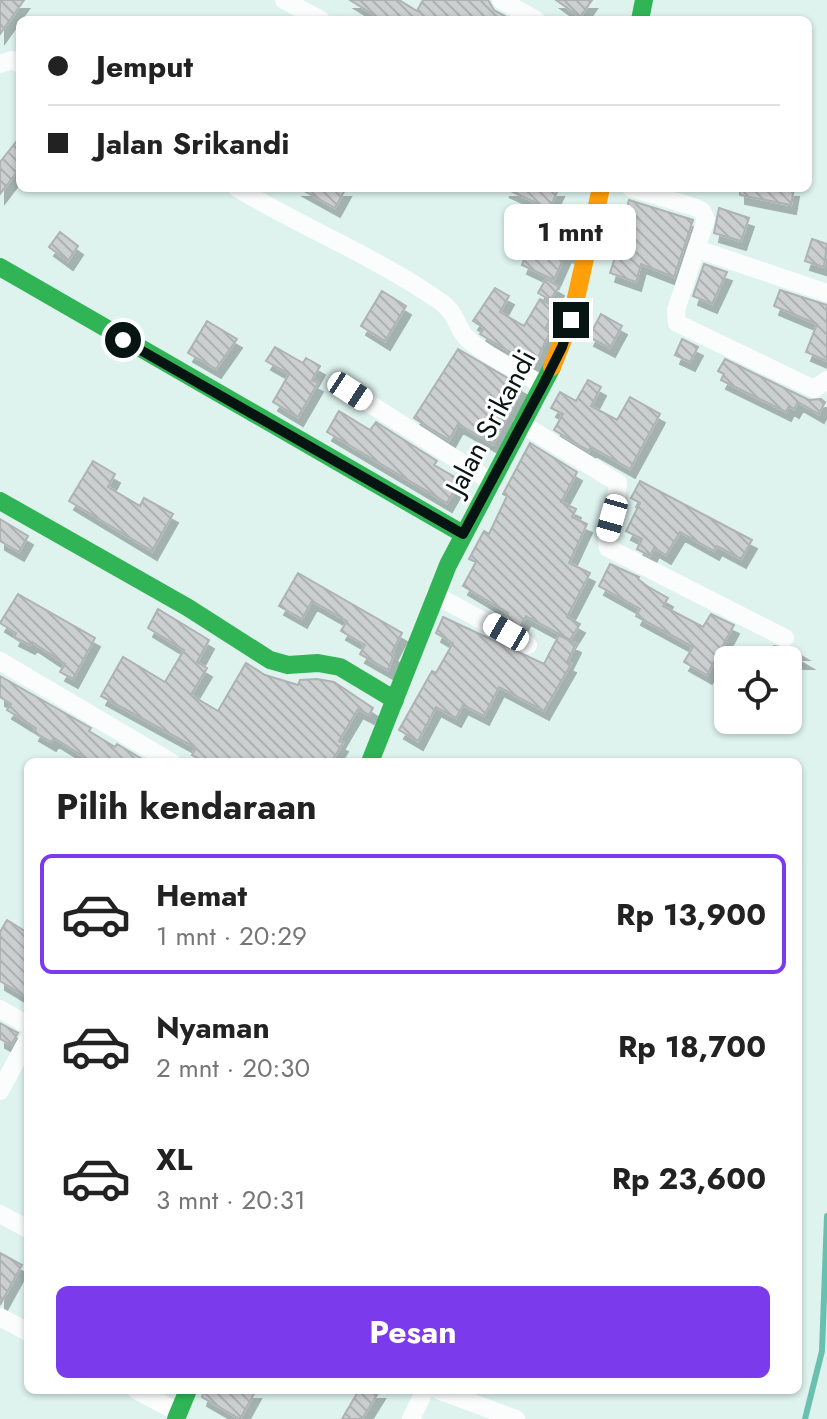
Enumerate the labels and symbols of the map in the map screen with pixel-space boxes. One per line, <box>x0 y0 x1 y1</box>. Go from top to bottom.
callout: 1 mnt <box>505 204 637 260</box>
route end <box>553 302 589 338</box>
route start <box>105 322 141 358</box>
street label: Jalan Srikandi <box>434 342 546 505</box>
car <box>323 368 377 414</box>
car <box>594 492 630 544</box>
car <box>479 610 533 654</box>

